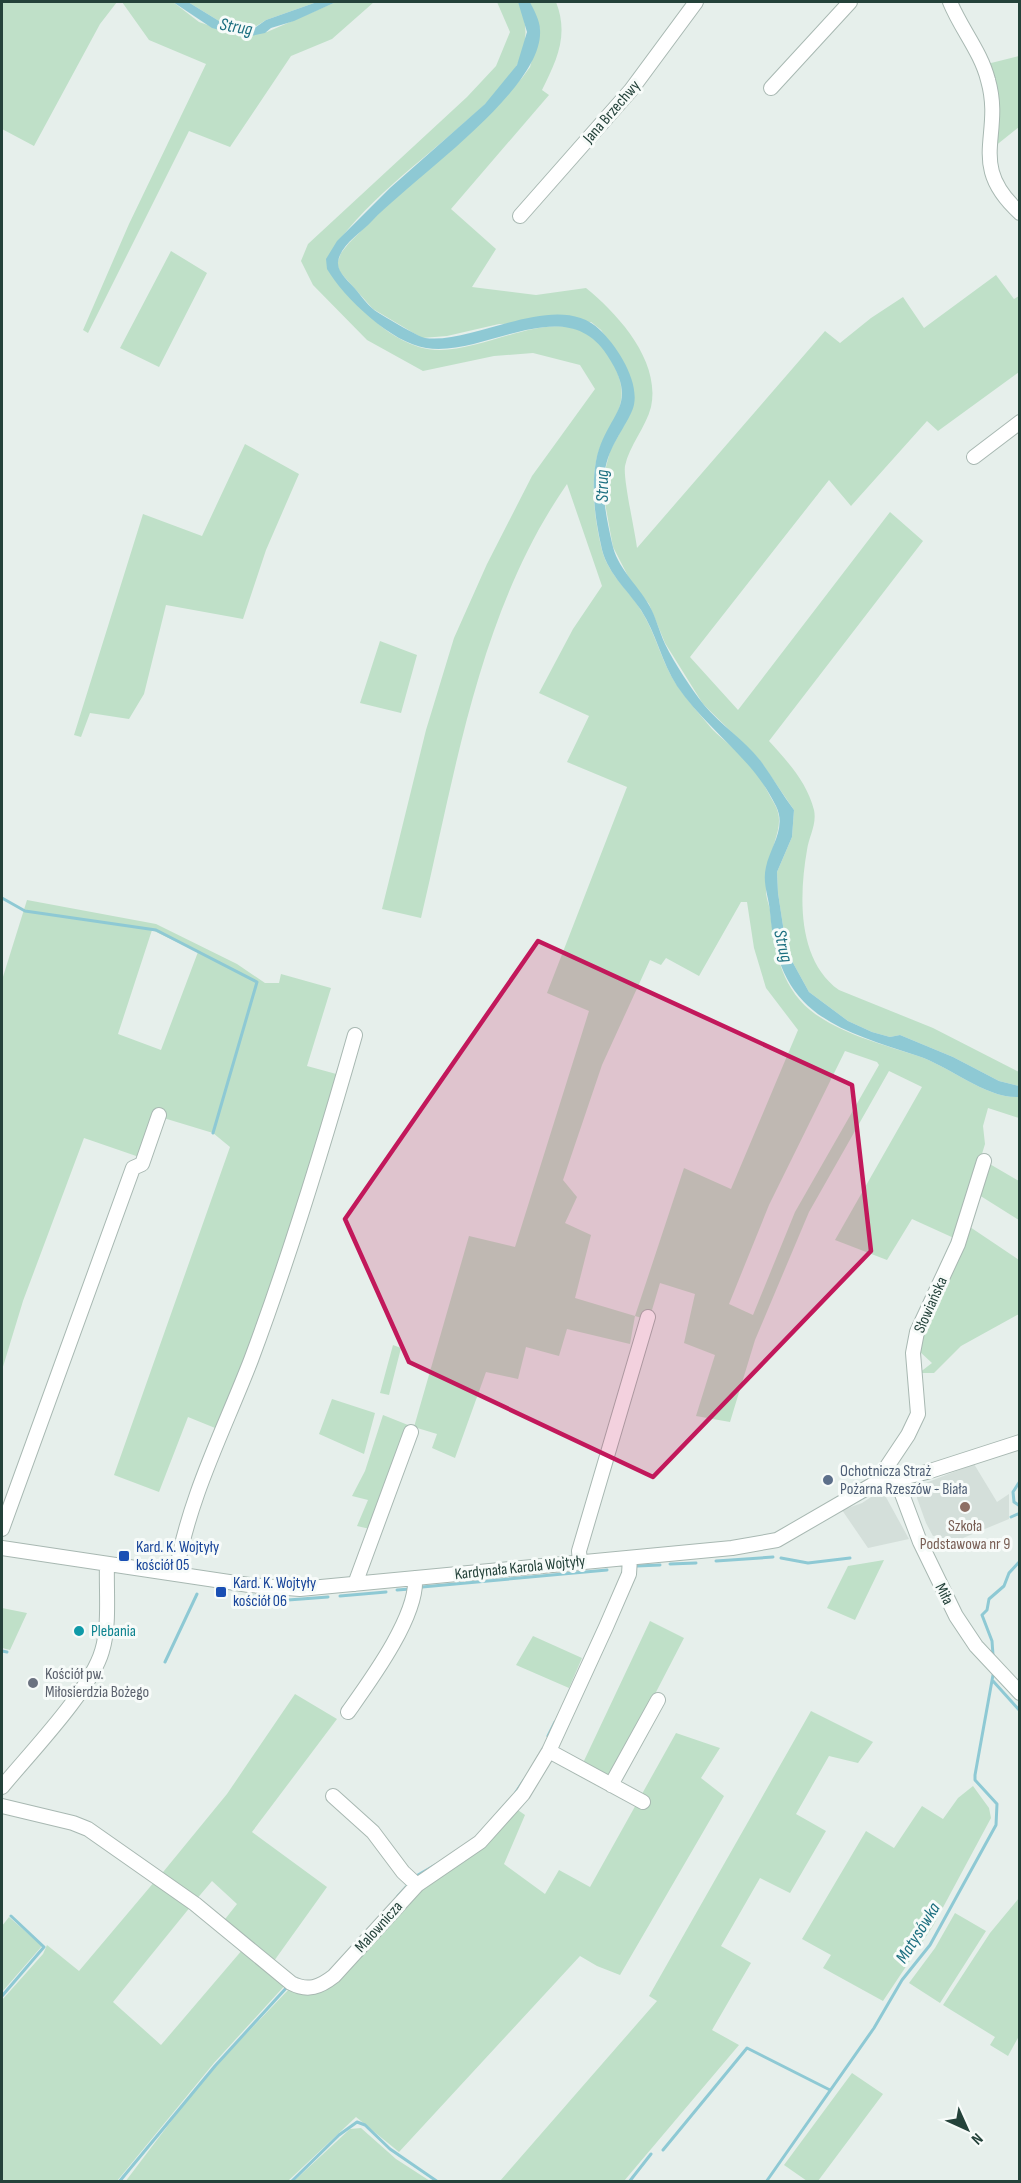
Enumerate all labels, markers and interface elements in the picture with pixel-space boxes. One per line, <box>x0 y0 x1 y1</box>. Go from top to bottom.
water label: Strug <box>218 14 255 40</box>
street label: Jana Brzechwy <box>579 77 644 148</box>
water label: Strug <box>592 469 613 502</box>
water label: Strug <box>769 928 797 965</box>
street label: Słowiańska <box>910 1274 952 1336</box>
place label: Ochotnicza Straż Pożarna Rzeszów - Biała <box>840 1462 968 1499</box>
marker: Ochotnicza Straż Pożarna Rzeszów - Biała <box>821 1473 835 1487</box>
marker: Szkoła Podstawowa nr 9 <box>958 1500 972 1514</box>
place label: Szkoła Podstawowa nr 9 <box>920 1517 1010 1554</box>
place label: Kard. K. Wojtyły kościół 05 <box>136 1538 219 1575</box>
marker: Kard. K. Wojtyły kościół 05 <box>117 1549 131 1563</box>
street label: Kardynała Karola Wojtyły <box>454 1552 586 1584</box>
place label: Kard. K. Wojtyły kościół 06 <box>233 1574 316 1611</box>
street label: Miła <box>931 1580 957 1608</box>
marker: Kard. K. Wojtyły kościół 06 <box>214 1585 228 1599</box>
place label: Plebania <box>91 1622 136 1641</box>
marker: Plebania <box>72 1624 86 1638</box>
place label: Kościół pw. Miłosierdzia Bożego <box>45 1665 149 1702</box>
marker: Kościół pw. Miłosierdzia Bożego <box>26 1676 40 1690</box>
street label: Malownicza <box>351 1898 407 1956</box>
water label: Matysówka <box>891 1898 945 1967</box>
north arrow <box>937 2099 997 2159</box>
text: N <box>967 2129 986 2148</box>

